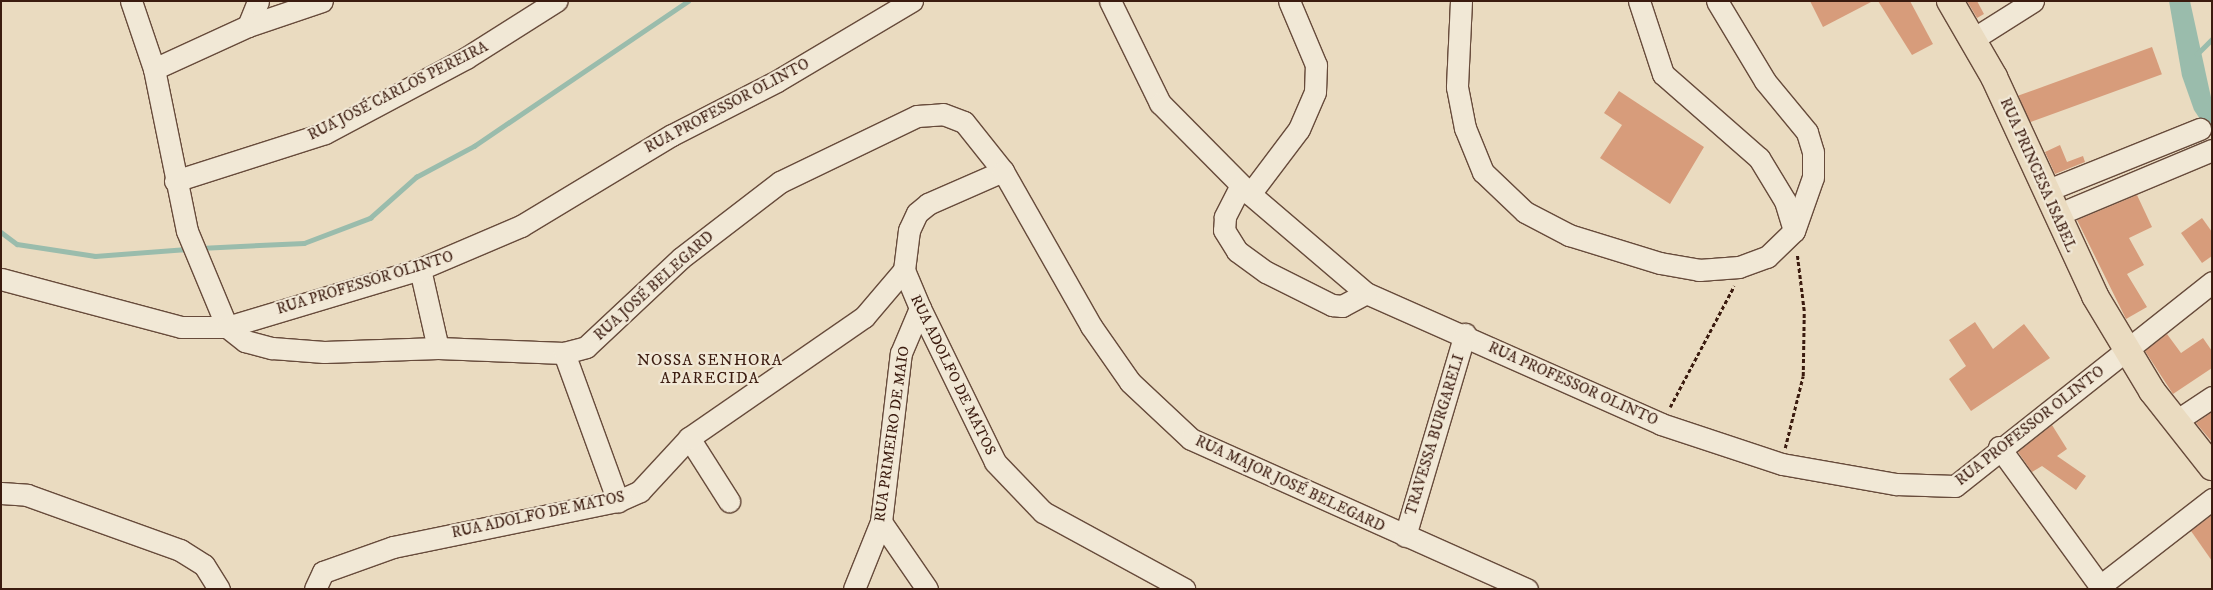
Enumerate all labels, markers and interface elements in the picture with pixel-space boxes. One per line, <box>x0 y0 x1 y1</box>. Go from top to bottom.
street label: RUA JOSÉ CARLOS PEREIRA <box>305 38 491 144</box>
street label: RUA PROFESSOR OLINTO <box>642 55 812 157</box>
street label: RUA PRINCESA ISABEL <box>1996 95 2080 255</box>
street label: RUA JOSÉ BELEGARD <box>591 228 717 344</box>
street label: RUA PROFESSOR OLINTO <box>275 248 455 318</box>
street label: RUA ADOLFO DE MATOS <box>906 292 1000 458</box>
street label: RUA PROFESSOR OLINTO <box>1485 338 1661 430</box>
street label: RUA PRIMEIRO DE MAIO <box>871 345 913 523</box>
district label: NOSSA SENHORA APARECIDA <box>635 350 785 388</box>
street label: TRAVESSA BURGARELI <box>1402 352 1468 518</box>
street label: RUA PROFESSOR OLINTO <box>1952 362 2108 490</box>
street label: RUA MAJOR JOSÉ BELEGARD <box>1192 432 1388 536</box>
street label: RUA ADOLFO DE MATOS <box>450 488 626 542</box>

